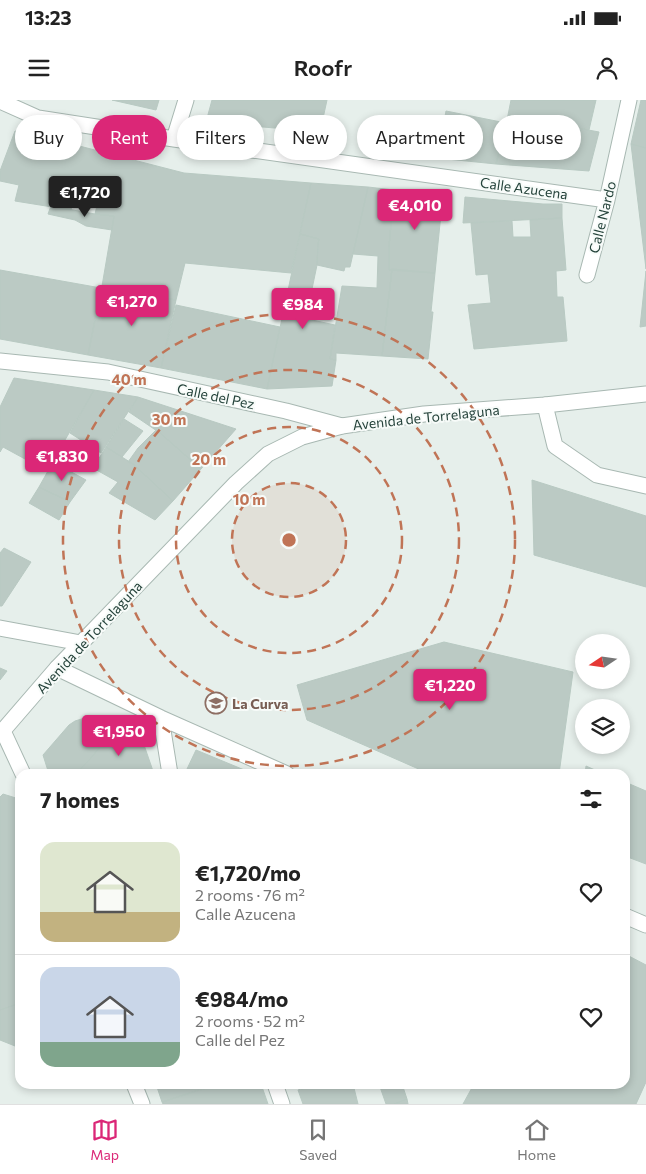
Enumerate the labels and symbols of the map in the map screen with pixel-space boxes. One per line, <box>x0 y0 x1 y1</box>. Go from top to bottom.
street label: Calle Azucena <box>479 173 569 203</box>
pin: €1,720 <box>44 176 126 218</box>
street label: Calle Nardo <box>585 179 619 255</box>
pin: €4,010 <box>374 188 456 231</box>
pin: €1,270 <box>91 284 173 327</box>
pin: €984 <box>273 288 333 330</box>
text: 40 m <box>111 370 147 388</box>
street label: Calle del Pez <box>176 380 256 413</box>
street label: Avenida de Torrelaguna <box>352 401 500 433</box>
text: 30 m <box>152 410 186 428</box>
pin: €1,830 <box>21 440 103 482</box>
text: 20 m <box>192 450 226 468</box>
text: 10 m <box>233 490 265 508</box>
centre of rings <box>280 531 298 549</box>
street label: Avenida de Torrelaguna <box>32 577 146 697</box>
north arrow <box>575 634 630 689</box>
pin: €1,220 <box>409 668 491 711</box>
school or university icon: La Curva <box>204 691 228 715</box>
place label: La Curva <box>232 695 288 712</box>
pin: €1,950 <box>78 714 160 757</box>

